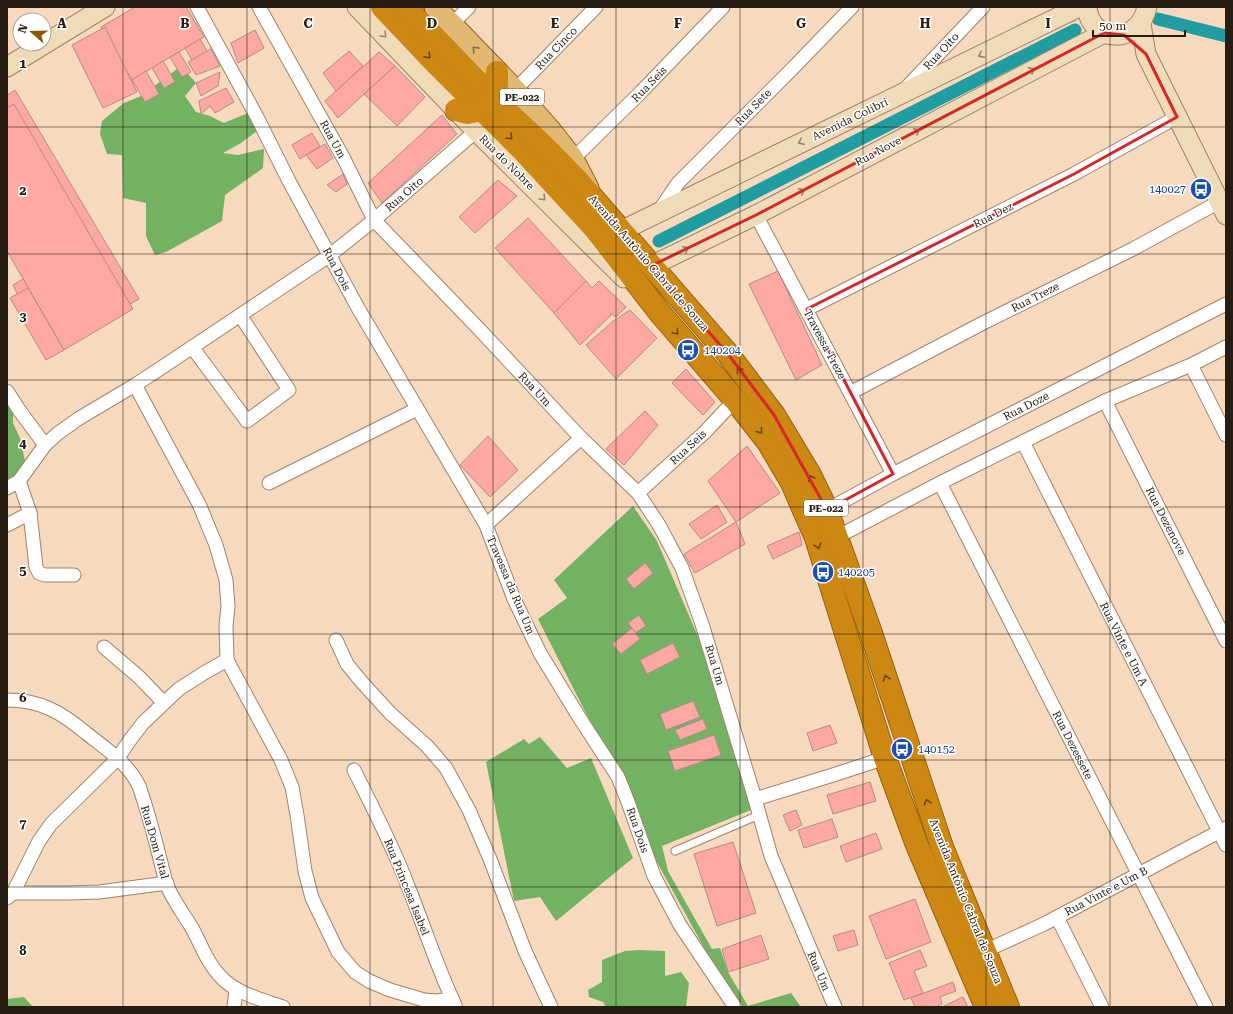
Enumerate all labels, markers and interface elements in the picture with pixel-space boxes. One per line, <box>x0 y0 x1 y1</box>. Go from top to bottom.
north arrow <box>12 12 52 52</box>
scale bar <box>1093 12 1185 38</box>
text: A <box>57 16 67 31</box>
text: B <box>180 16 190 31</box>
text: C <box>303 16 313 31</box>
text: D <box>427 16 437 31</box>
text: E <box>551 16 559 31</box>
text: F <box>674 16 682 31</box>
text: G <box>796 16 806 31</box>
text: H <box>920 16 931 31</box>
text: I <box>1045 16 1051 31</box>
text: 50 m <box>1099 19 1126 33</box>
text: N <box>16 22 31 35</box>
street label: Rua Cinco <box>533 24 580 72</box>
one-way arrow <box>379 30 387 38</box>
street label: Rua Oito <box>921 30 962 73</box>
one-way arrow <box>473 46 480 53</box>
one-way arrow <box>978 50 985 58</box>
one-way arrow <box>423 51 431 59</box>
text: 1 <box>19 56 27 71</box>
street label: Rua Seis <box>629 64 670 105</box>
one-way arrow <box>1028 67 1035 75</box>
street label: Rua Sete <box>732 86 774 128</box>
road number: PE-022 <box>500 89 544 105</box>
street label: Avenida Colibri <box>810 95 891 143</box>
street label: Rua Um <box>317 118 348 161</box>
one-way arrow <box>913 128 920 135</box>
street label: Rua do Nobre <box>476 132 537 193</box>
one-way arrow <box>505 132 513 140</box>
street label: Rua Nove <box>853 134 904 169</box>
one-way arrow <box>798 137 805 145</box>
street label: Rua Oito <box>383 174 426 214</box>
bus stop icon: 140027 <box>1188 176 1214 202</box>
text: 2 <box>19 183 27 198</box>
place label: 140027 <box>1149 183 1186 196</box>
one-way arrow <box>798 188 805 196</box>
street label: Avenida Antônio Cabral de Souza <box>586 192 712 334</box>
one-way arrow <box>538 194 546 201</box>
street label: Rua Dez <box>971 200 1015 231</box>
street label: Rua Dois <box>320 245 353 293</box>
one-way arrow <box>681 246 689 254</box>
street label: Rua Treze <box>1009 280 1061 315</box>
street label: Travessa Treze <box>801 307 848 381</box>
text: 3 <box>19 309 27 324</box>
one-way arrow <box>671 327 678 334</box>
bus stop icon: 140204 <box>675 337 701 363</box>
place label: 140204 <box>704 344 742 357</box>
one-way arrow <box>737 367 744 374</box>
street label: Rua Um <box>516 370 554 409</box>
street label: Rua Doze <box>1001 389 1051 423</box>
one-way arrow <box>755 426 762 433</box>
street label: Rua Seis <box>667 427 709 467</box>
text: 4 <box>19 436 27 451</box>
one-way arrow <box>809 475 816 482</box>
street label: Rua Dezenove <box>1143 485 1188 557</box>
road number: PE-022 <box>804 500 848 516</box>
street label: Travessa da Rua Um <box>484 534 537 637</box>
one-way arrow <box>813 543 822 550</box>
bus stop icon: 140205 <box>810 559 836 585</box>
text: 5 <box>19 563 27 578</box>
place label: 140205 <box>838 566 875 579</box>
street label: Rua Vinte e Um A <box>1097 600 1150 688</box>
street label: Rua Um <box>702 643 727 687</box>
one-way arrow <box>882 675 891 682</box>
text: 6 <box>19 690 27 705</box>
street label: Rua Dezessete <box>1050 709 1095 782</box>
bus stop icon: 140152 <box>889 736 915 762</box>
place label: 140152 <box>918 743 955 756</box>
one-way arrow <box>923 798 932 805</box>
street label: Rua Dom Vital <box>138 804 171 881</box>
street label: Rua Dois <box>624 806 651 855</box>
text: 7 <box>19 816 27 831</box>
street label: Avenida Antônio Cabral de Souza <box>926 817 1005 986</box>
street label: Rua Princesa Isabel <box>381 837 432 938</box>
street label: Rua Vinte e Um B <box>1063 864 1150 919</box>
text: 8 <box>19 943 27 958</box>
street label: Rua Um <box>804 949 833 993</box>

